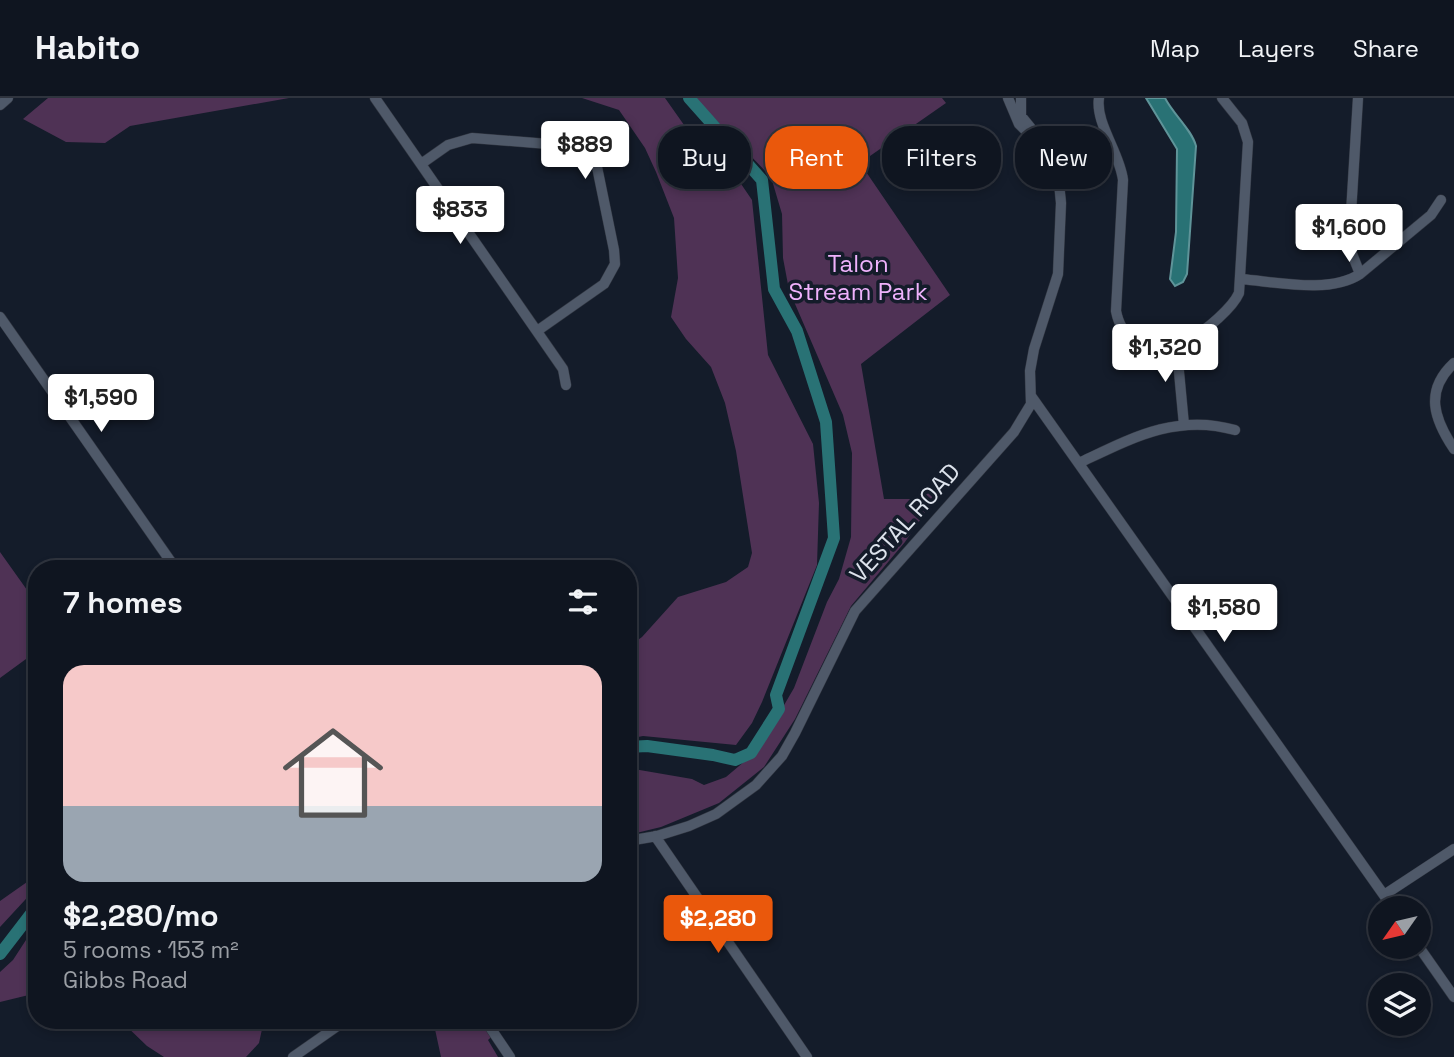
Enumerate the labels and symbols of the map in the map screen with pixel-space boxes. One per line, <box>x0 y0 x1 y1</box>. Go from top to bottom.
pin: $889 <box>544 122 626 181</box>
pin: $833 <box>419 186 501 246</box>
pin: $1,600 <box>1292 204 1406 264</box>
park label: Talon Stream Park <box>788 248 928 307</box>
pin: $1,320 <box>1108 324 1222 384</box>
pin: $1,590 <box>44 374 158 434</box>
street label: VESTAL ROAD <box>843 456 966 589</box>
pin: $1,580 <box>1167 584 1281 644</box>
pin: $2,280 <box>661 896 775 955</box>
north arrow <box>1368 896 1432 959</box>

